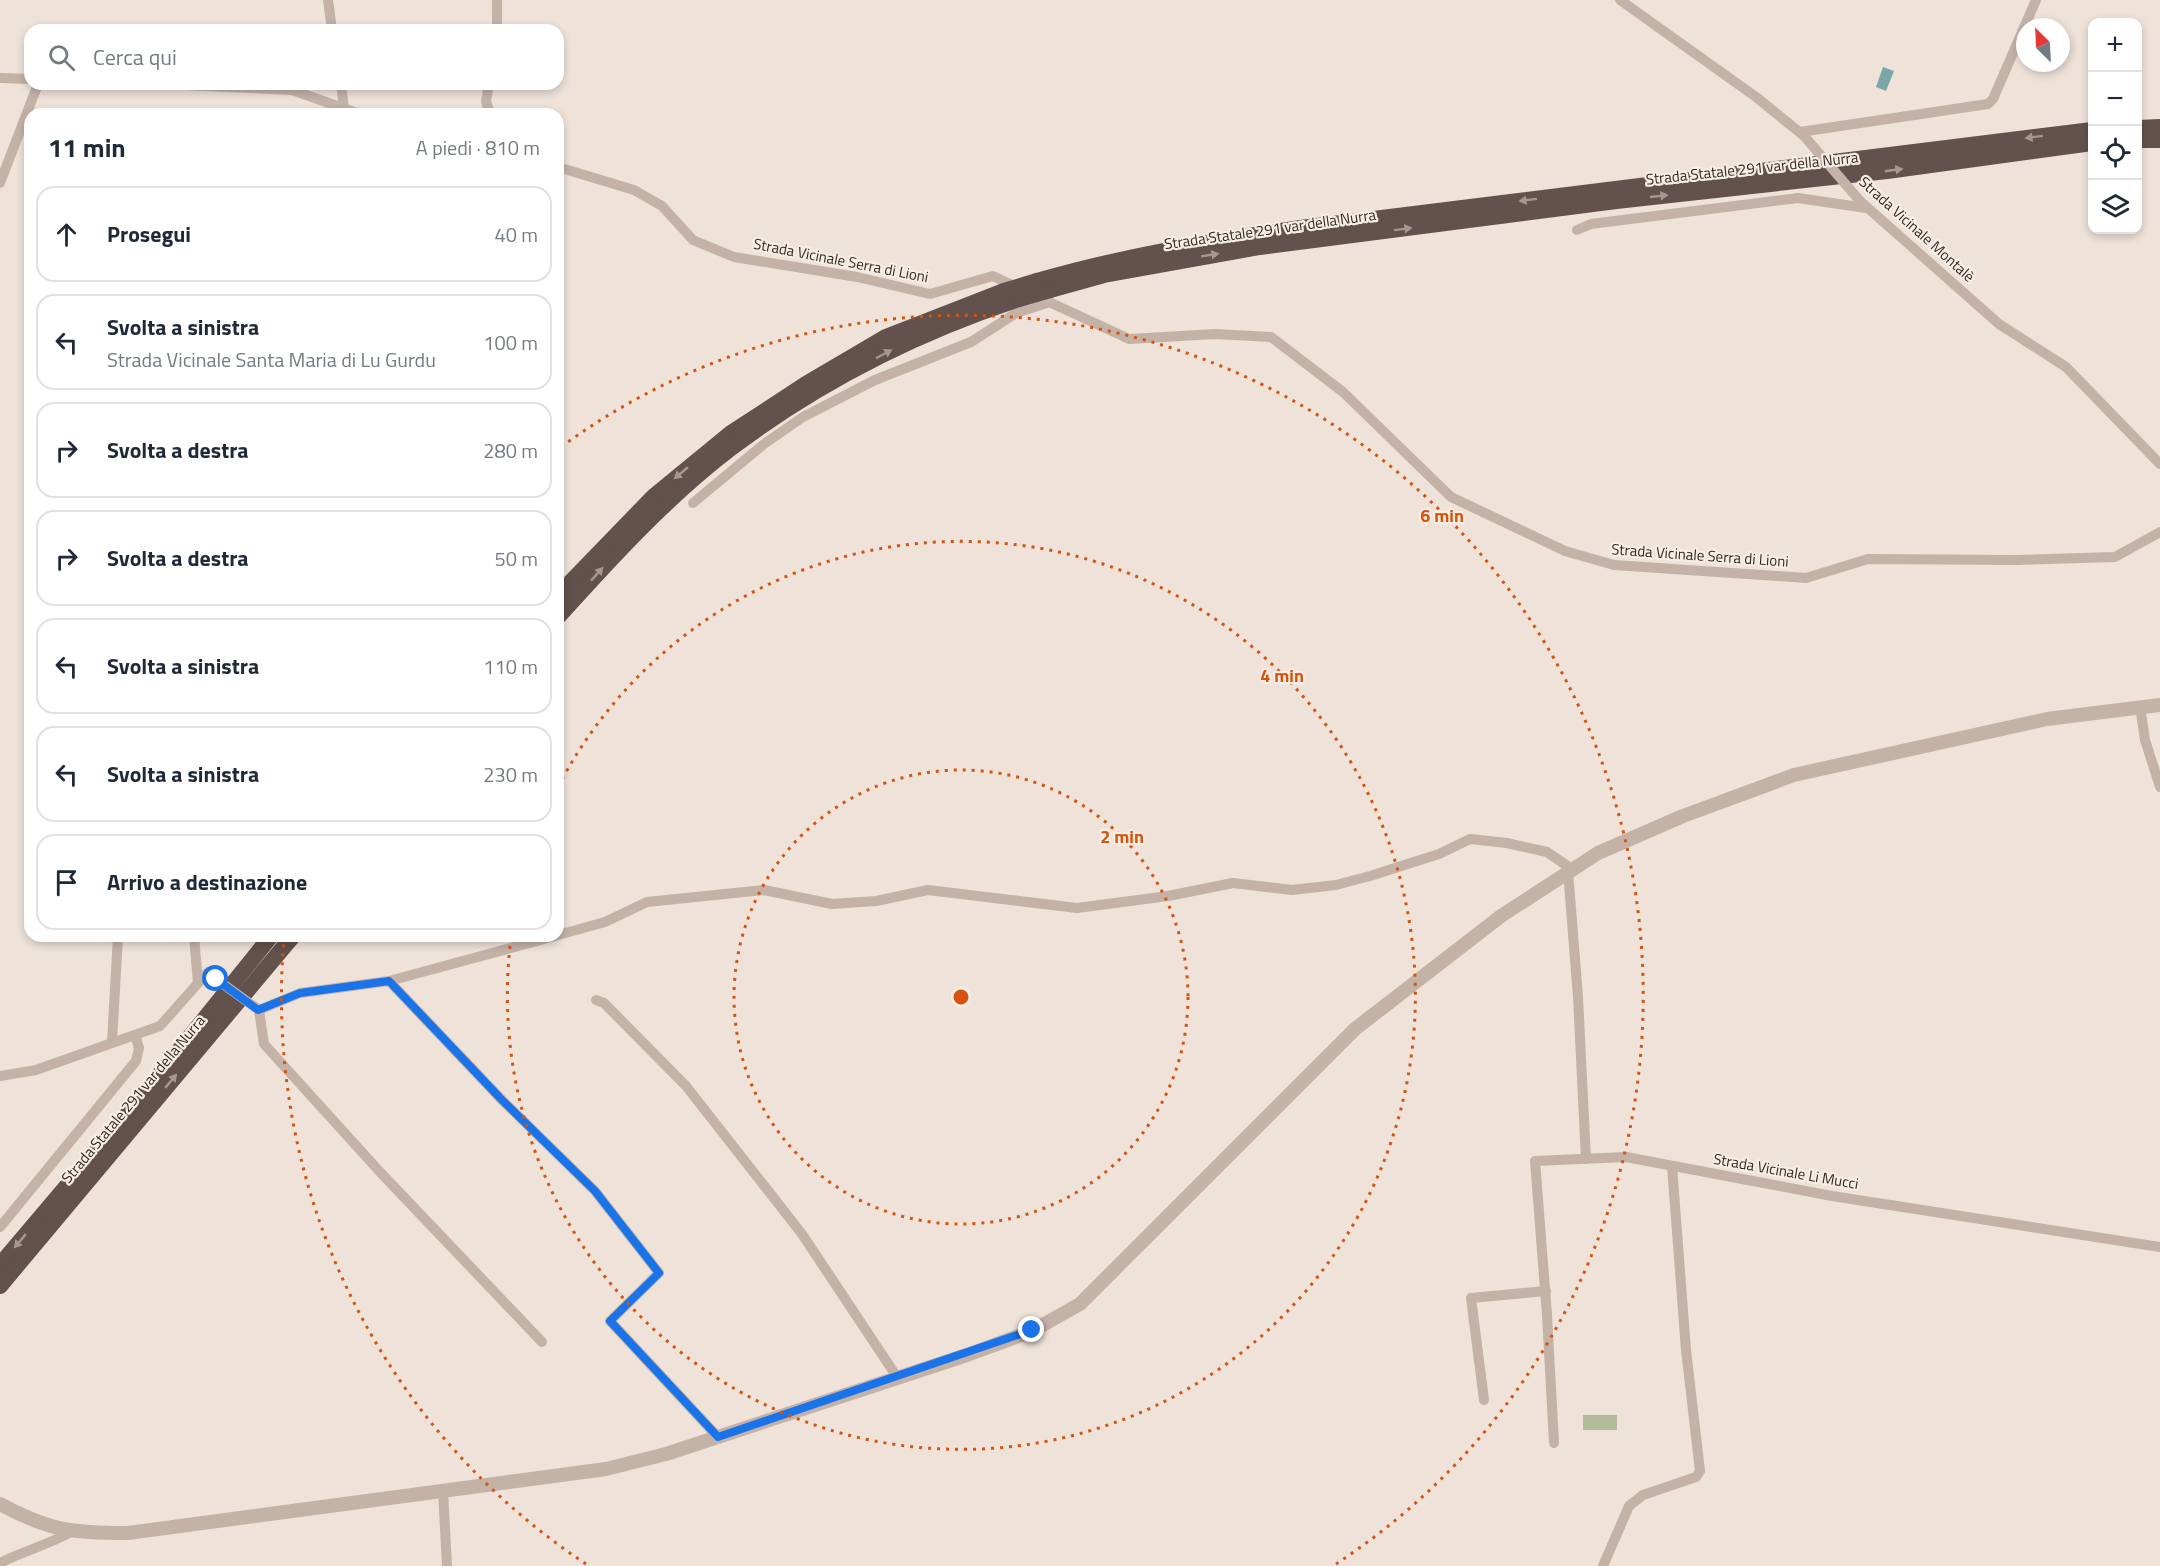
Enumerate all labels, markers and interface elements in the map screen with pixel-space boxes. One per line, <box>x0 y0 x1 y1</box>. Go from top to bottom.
north arrow <box>2016 18 2070 72</box>
map controls <box>2088 18 2142 234</box>
button: + <box>2088 18 2142 72</box>
search box <box>24 24 564 90</box>
text: Cerca qui <box>93 40 177 74</box>
icon: search <box>45 41 78 74</box>
button: − <box>2088 72 2142 126</box>
button: locate <box>2088 126 2142 180</box>
text: 11 min <box>48 128 126 167</box>
text: A piedi · 810 m <box>416 132 540 163</box>
one-way arrow <box>2025 132 2044 141</box>
street label: Strada Statale 291 var della Nurra <box>1645 145 1860 191</box>
one-way arrow <box>1885 165 1904 174</box>
street label: Strada Vicinale Montalè <box>1854 171 1980 287</box>
button: layers <box>2088 180 2142 234</box>
one-way arrow <box>1650 192 1669 201</box>
one-way arrow <box>1519 195 1538 204</box>
street label: Strada Statale 291 var della Nurra <box>1163 203 1378 255</box>
text: Prosegui <box>107 217 191 251</box>
icon: ahead <box>50 218 83 251</box>
text: 40 m <box>494 219 538 250</box>
one-way arrow <box>1394 224 1413 233</box>
street label: Strada Vicinale Serra di Lioni <box>752 232 930 288</box>
one-way arrow <box>1200 250 1219 259</box>
text: Svolta a sinistra <box>107 310 259 344</box>
icon: left <box>50 326 83 359</box>
text: 100 m <box>483 327 538 358</box>
text: Strada Vicinale Santa Maria di Lu Gurdu <box>107 344 436 375</box>
one-way arrow <box>875 350 892 359</box>
text: Svolta a destra <box>107 433 249 467</box>
icon: right <box>50 434 83 467</box>
text: 280 m <box>483 435 538 466</box>
one-way arrow <box>673 467 689 480</box>
text: 6 min <box>1420 502 1464 529</box>
street label: Strada Vicinale Serra di Lioni <box>1611 537 1789 573</box>
text: Svolta a destra <box>107 541 249 575</box>
icon: right <box>50 542 83 575</box>
text: 50 m <box>494 543 538 574</box>
one-way arrow <box>590 566 604 581</box>
text: Svolta a sinistra <box>107 649 259 683</box>
icon: left <box>50 650 83 683</box>
text: 110 m <box>483 651 538 682</box>
text: 4 min <box>1260 662 1304 689</box>
text: Svolta a sinistra <box>107 757 259 791</box>
icon: left <box>50 758 83 791</box>
text: 230 m <box>483 759 538 790</box>
text: 2 min <box>1100 823 1144 850</box>
text: Arrivo a destinazione <box>107 865 307 899</box>
icon: arrive <box>50 866 83 899</box>
route start <box>202 965 228 991</box>
centre of rings <box>951 987 971 1007</box>
street label: Strada Statale 291 var della Nurra <box>56 1009 211 1188</box>
one-way arrow <box>165 1073 178 1089</box>
street label: Strada Vicinale Li Mucci <box>1712 1147 1860 1195</box>
one-way arrow <box>14 1233 27 1249</box>
route end <box>1018 1316 1044 1342</box>

